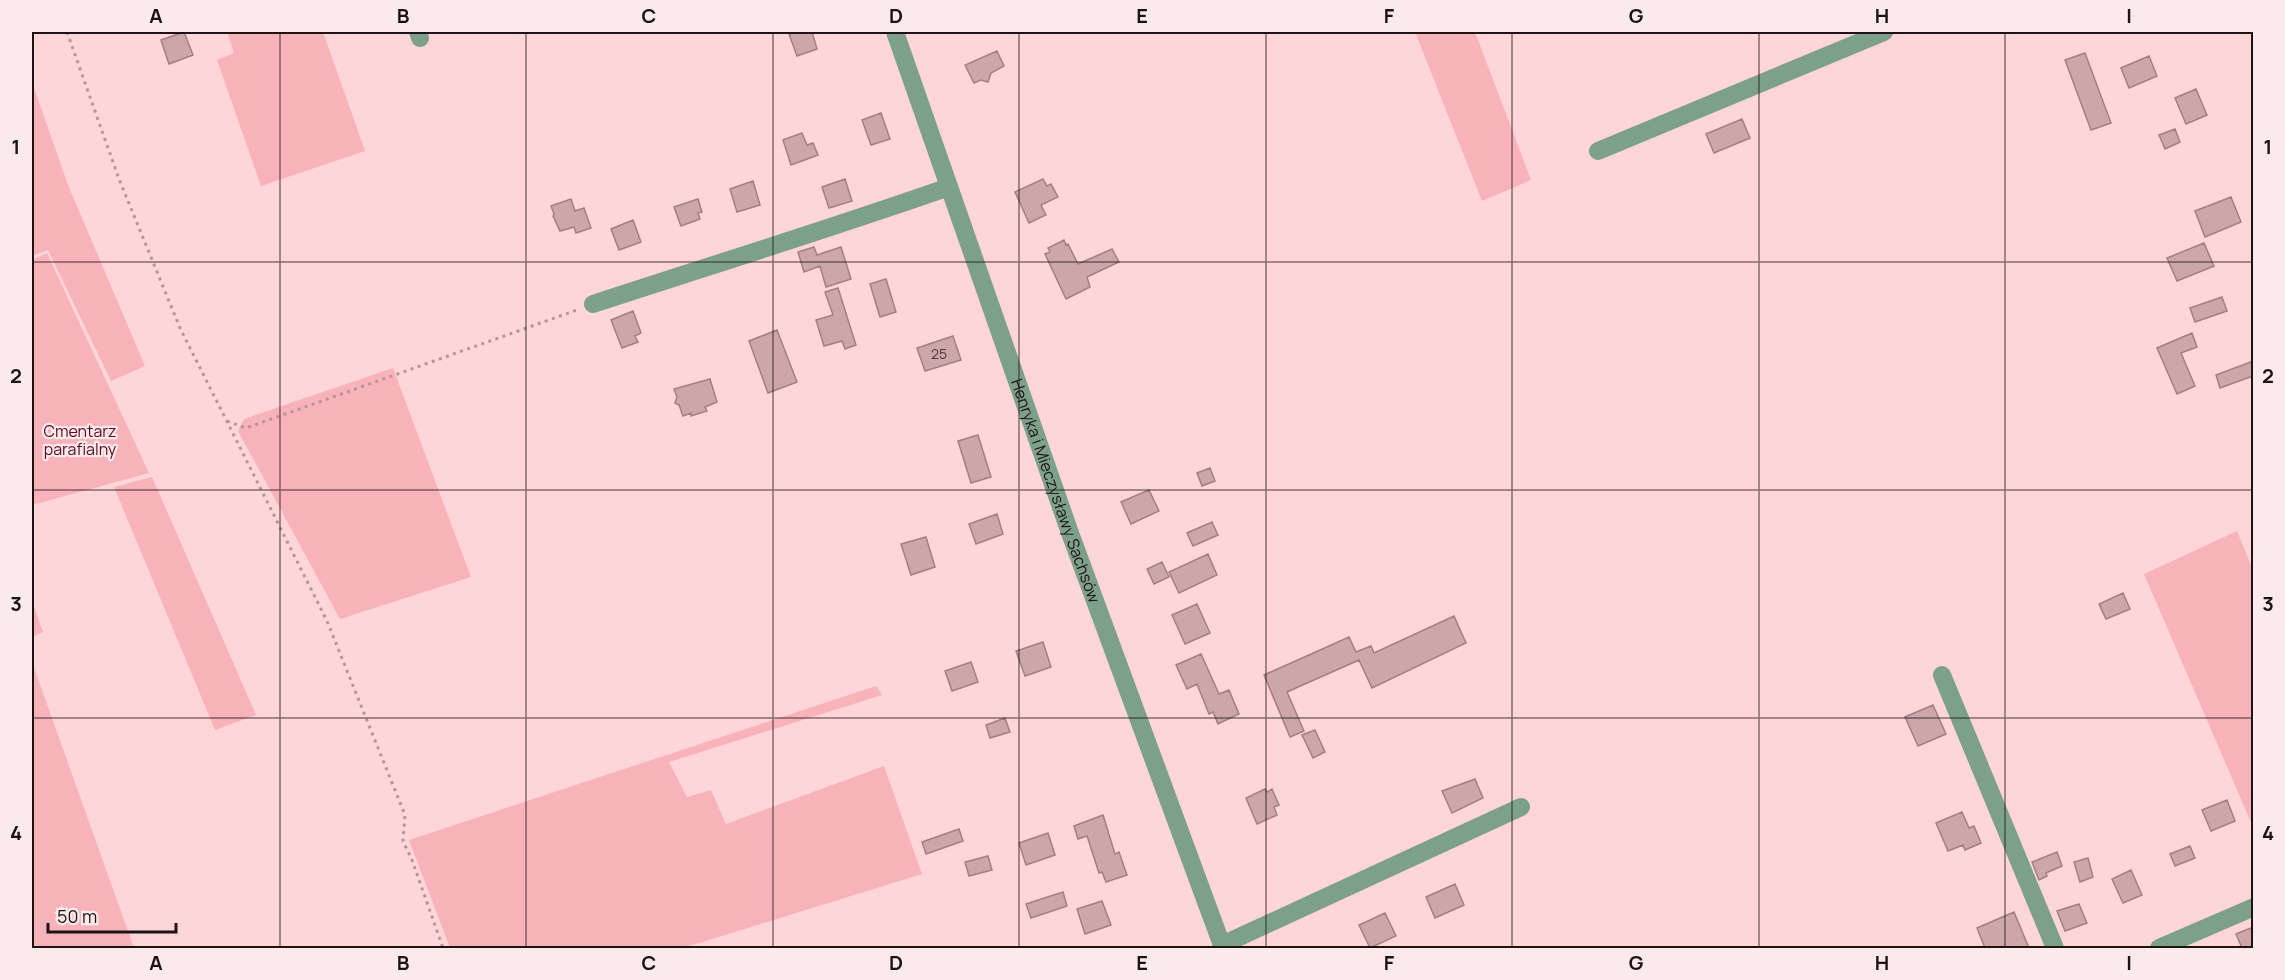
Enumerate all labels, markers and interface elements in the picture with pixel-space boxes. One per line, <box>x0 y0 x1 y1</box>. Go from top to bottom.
text: A <box>149 2 163 29</box>
text: B <box>397 2 410 29</box>
text: C <box>642 2 656 29</box>
text: D <box>889 2 903 29</box>
text: E <box>1136 2 1148 29</box>
text: F <box>1384 2 1395 29</box>
text: G <box>1629 2 1644 29</box>
text: H <box>1875 2 1889 29</box>
text: I <box>2126 2 2132 29</box>
text: 1 <box>12 133 20 160</box>
text: 1 <box>2264 133 2272 160</box>
house number: 25 <box>931 344 947 363</box>
text: 2 <box>10 362 22 389</box>
text: 2 <box>2262 362 2274 389</box>
street label: Henryka i Mieczysławy Sachsów <box>1006 376 1106 606</box>
park label: Cmentarz parafialny <box>43 420 117 460</box>
text: 3 <box>10 590 22 617</box>
text: 3 <box>2262 590 2274 617</box>
text: 4 <box>10 819 22 846</box>
text: 4 <box>2262 819 2274 846</box>
scale bar <box>48 896 176 934</box>
text: 50 m <box>57 904 97 928</box>
text: A <box>149 949 163 976</box>
text: B <box>397 949 410 976</box>
text: C <box>642 949 656 976</box>
text: D <box>889 949 903 976</box>
text: E <box>1136 949 1148 976</box>
text: F <box>1384 949 1395 976</box>
text: G <box>1629 949 1644 976</box>
text: H <box>1875 949 1889 976</box>
text: I <box>2126 949 2132 976</box>

